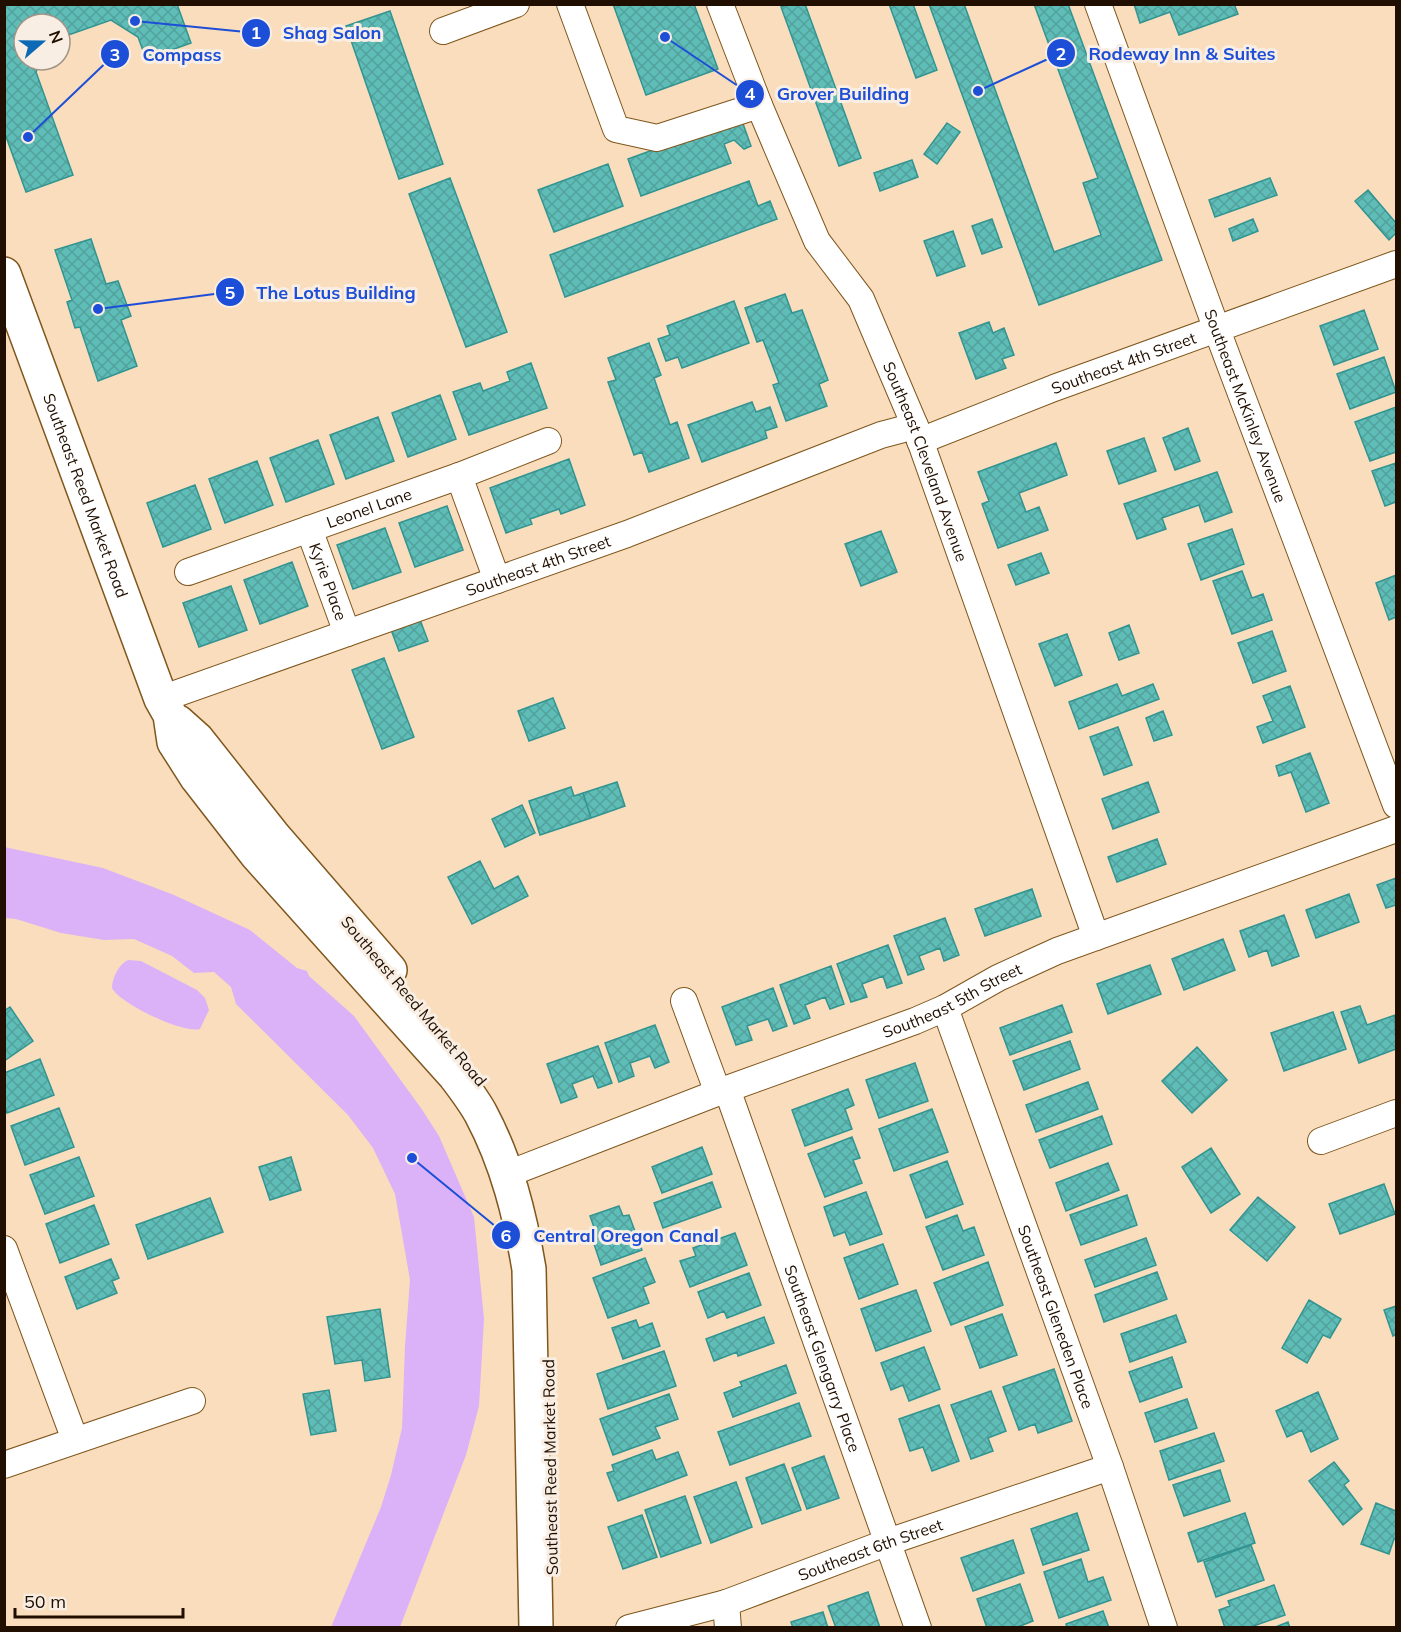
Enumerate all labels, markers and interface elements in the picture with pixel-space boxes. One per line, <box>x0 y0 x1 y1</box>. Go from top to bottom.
north arrow <box>12 12 72 72</box>
callout: Shag Salon <box>241 15 394 51</box>
text: 1 <box>251 21 261 44</box>
text: Shag Salon <box>283 21 381 44</box>
text: N <box>45 28 68 46</box>
callout: Rodeway Inn & Suites <box>1046 35 1287 71</box>
callout: Compass <box>100 36 233 72</box>
text: 2 <box>1056 42 1066 65</box>
text: Rodeway Inn & Suites <box>1088 42 1276 65</box>
text: 3 <box>110 43 120 66</box>
text: Compass <box>143 43 221 66</box>
callout: Grover Building <box>735 76 921 112</box>
text: 4 <box>745 82 756 105</box>
text: Grover Building <box>777 82 909 105</box>
callout: The Lotus Building <box>215 274 428 310</box>
text: 5 <box>225 281 236 304</box>
text: The Lotus Building <box>256 281 416 304</box>
street label: Southeast McKinley Avenue <box>1200 306 1291 505</box>
street label: Southeast 4th Street <box>1048 327 1199 398</box>
street label: Southeast Cleveland Avenue <box>879 359 972 564</box>
street label: Southeast Reed Market Road <box>39 390 133 600</box>
street label: Leonel Lane <box>324 484 414 532</box>
street label: Southeast 4th Street <box>463 530 614 600</box>
street label: Kyrie Place <box>305 540 352 623</box>
street label: Southeast Reed Market Road <box>337 912 491 1090</box>
street label: Southeast 5th Street <box>880 958 1025 1042</box>
callout: Central Oregon Canal <box>491 1217 731 1253</box>
street label: Southeast Gleneden Place <box>1014 1222 1098 1411</box>
text: 6 <box>501 1224 512 1247</box>
text: Central Oregon Canal <box>533 1224 719 1247</box>
street label: Southeast Glengarry Place <box>780 1262 865 1455</box>
street label: Southeast Reed Market Road <box>538 1359 562 1575</box>
street label: Southeast 6th Street <box>795 1514 946 1585</box>
scale bar <box>15 1581 183 1619</box>
text: 50 m <box>24 1590 66 1613</box>

